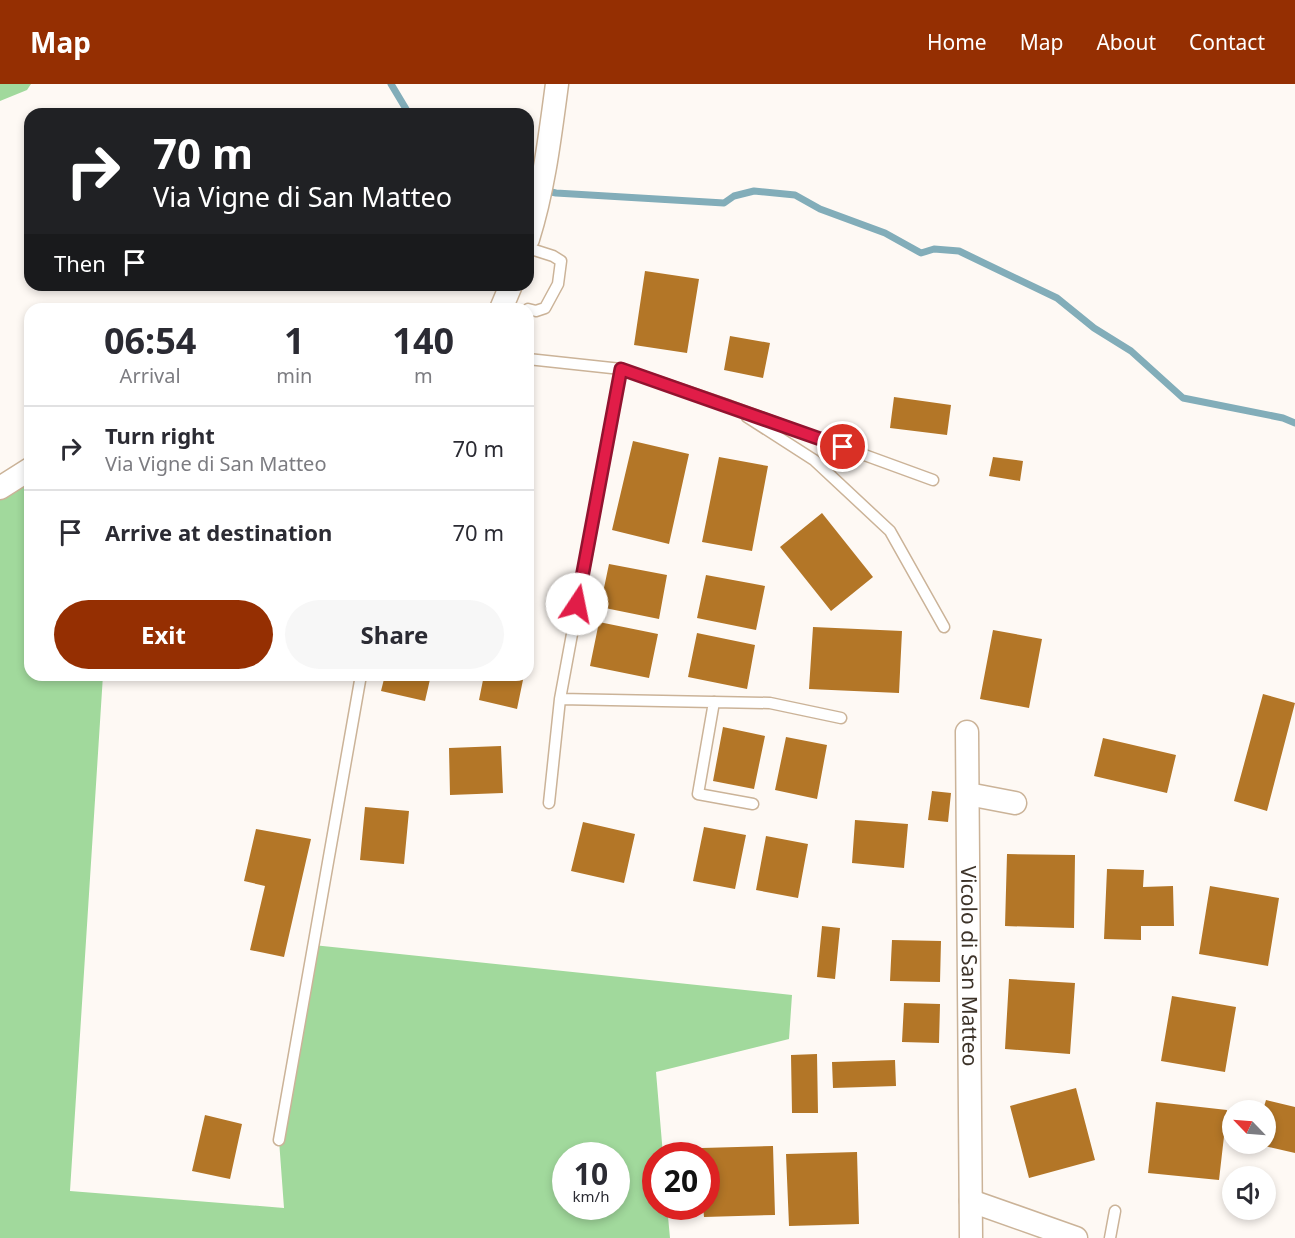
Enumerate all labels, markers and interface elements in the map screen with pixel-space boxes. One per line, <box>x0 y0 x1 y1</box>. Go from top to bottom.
text: Map <box>30 23 91 61</box>
text: Home <box>927 28 987 56</box>
text: Map <box>1020 28 1063 56</box>
text: About <box>1096 28 1156 56</box>
text: Contact <box>1189 28 1265 56</box>
text: 70 m <box>153 124 253 181</box>
icon: right <box>54 132 132 210</box>
text: Via Vigne di San Matteo <box>153 178 452 215</box>
icon: arrive <box>118 246 151 279</box>
text: Then <box>54 248 106 278</box>
text: 06:54 <box>104 316 196 365</box>
text: 1 <box>284 316 305 365</box>
text: 140 <box>392 316 454 365</box>
text: Arrival <box>120 362 181 389</box>
text: min <box>276 362 312 389</box>
text: m <box>414 362 433 389</box>
text: Turn right <box>105 420 215 450</box>
pin <box>817 421 868 472</box>
icon: arrive <box>826 430 859 463</box>
icon: right <box>54 432 87 465</box>
text: 70 m <box>453 433 504 463</box>
text: Via Vigne di San Matteo <box>105 450 326 477</box>
icon: arrive <box>54 516 87 549</box>
text: Arrive at destination <box>105 517 332 547</box>
text: 70 m <box>453 517 504 547</box>
position arrow <box>545 572 609 636</box>
button: Exit <box>54 600 273 669</box>
button: Share <box>285 600 504 669</box>
street label: Vicolo di San Matteo <box>955 866 985 1066</box>
north arrow <box>1222 1100 1276 1154</box>
map controls <box>1222 1100 1276 1220</box>
speed limit sign: 20 <box>642 1142 720 1220</box>
text: 10 <box>574 1153 608 1194</box>
button: sound <box>1222 1166 1276 1220</box>
text: km/h <box>573 1186 609 1206</box>

